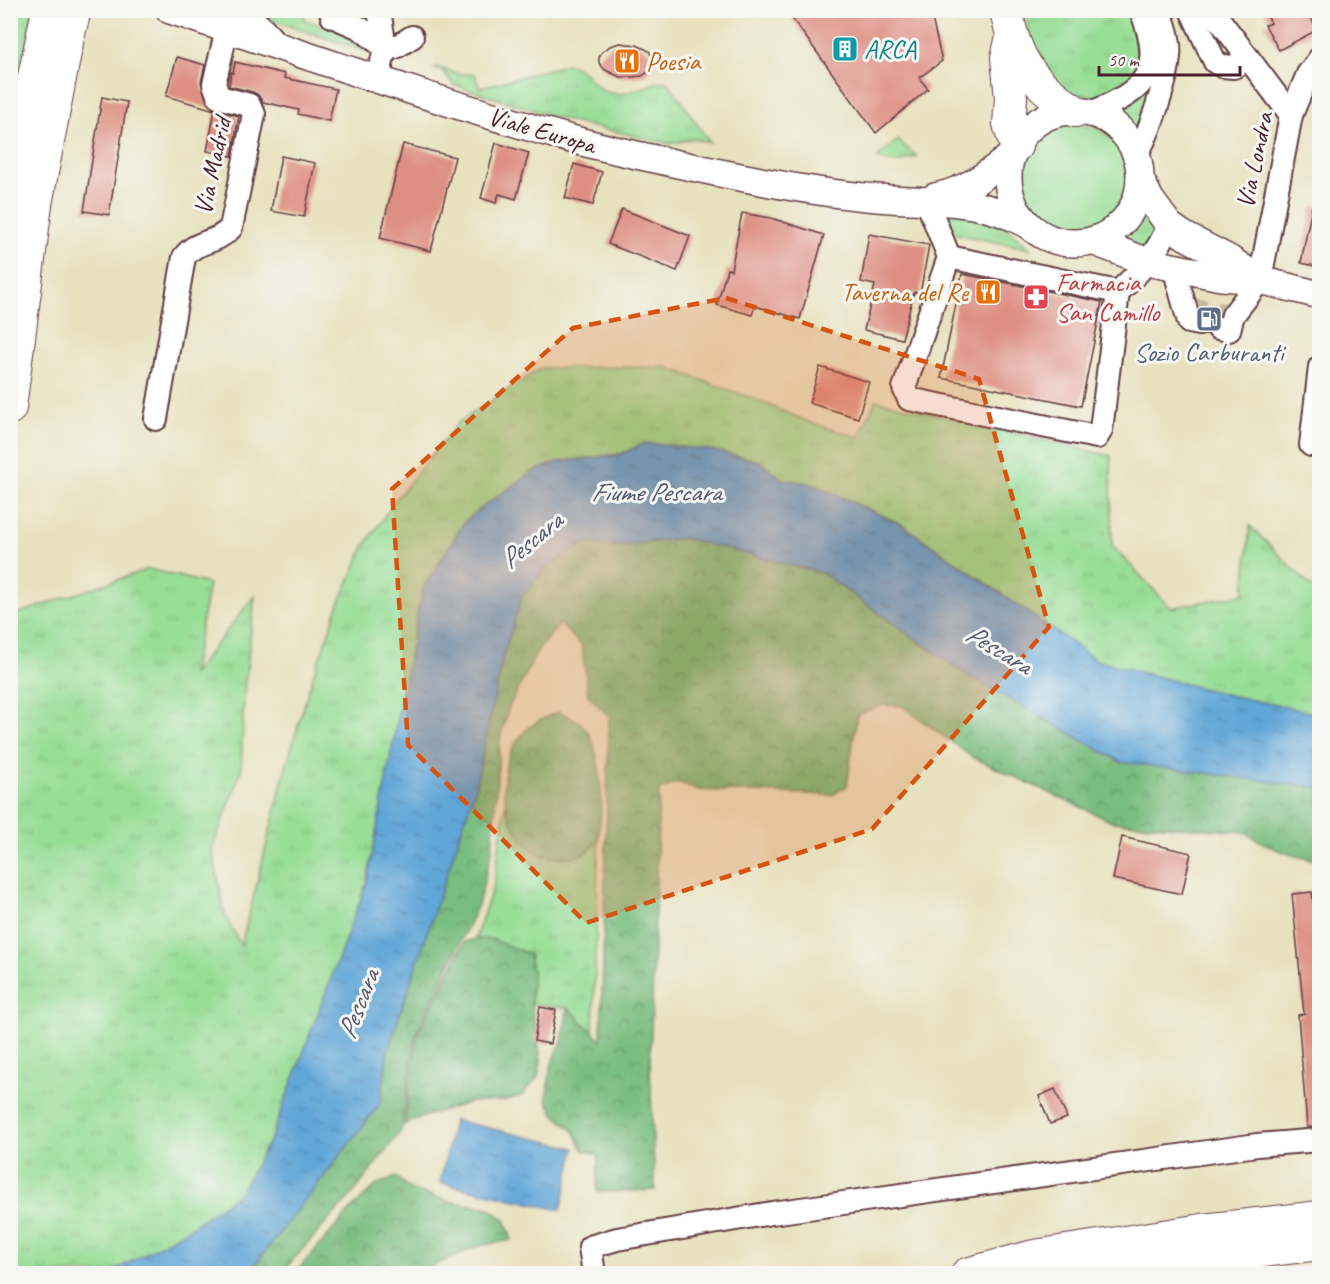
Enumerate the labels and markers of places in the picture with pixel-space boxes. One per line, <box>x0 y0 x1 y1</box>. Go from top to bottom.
place label: ARCA <box>864 33 917 66</box>
building icon: ARCA <box>830 34 860 64</box>
place label: Poesia <box>646 45 702 78</box>
restaurant icon: Poesia <box>612 46 642 76</box>
place label: Farmacia San Camillo <box>1056 266 1161 329</box>
place label: Taverna del Re <box>841 276 970 309</box>
restaurant icon: Taverna del Re <box>973 277 1003 307</box>
pharmacy icon: Farmacia San Camillo <box>1021 282 1051 312</box>
fuel station icon: Sozio Carburanti <box>1194 304 1224 334</box>
place label: Sozio Carburanti <box>1134 336 1287 369</box>

